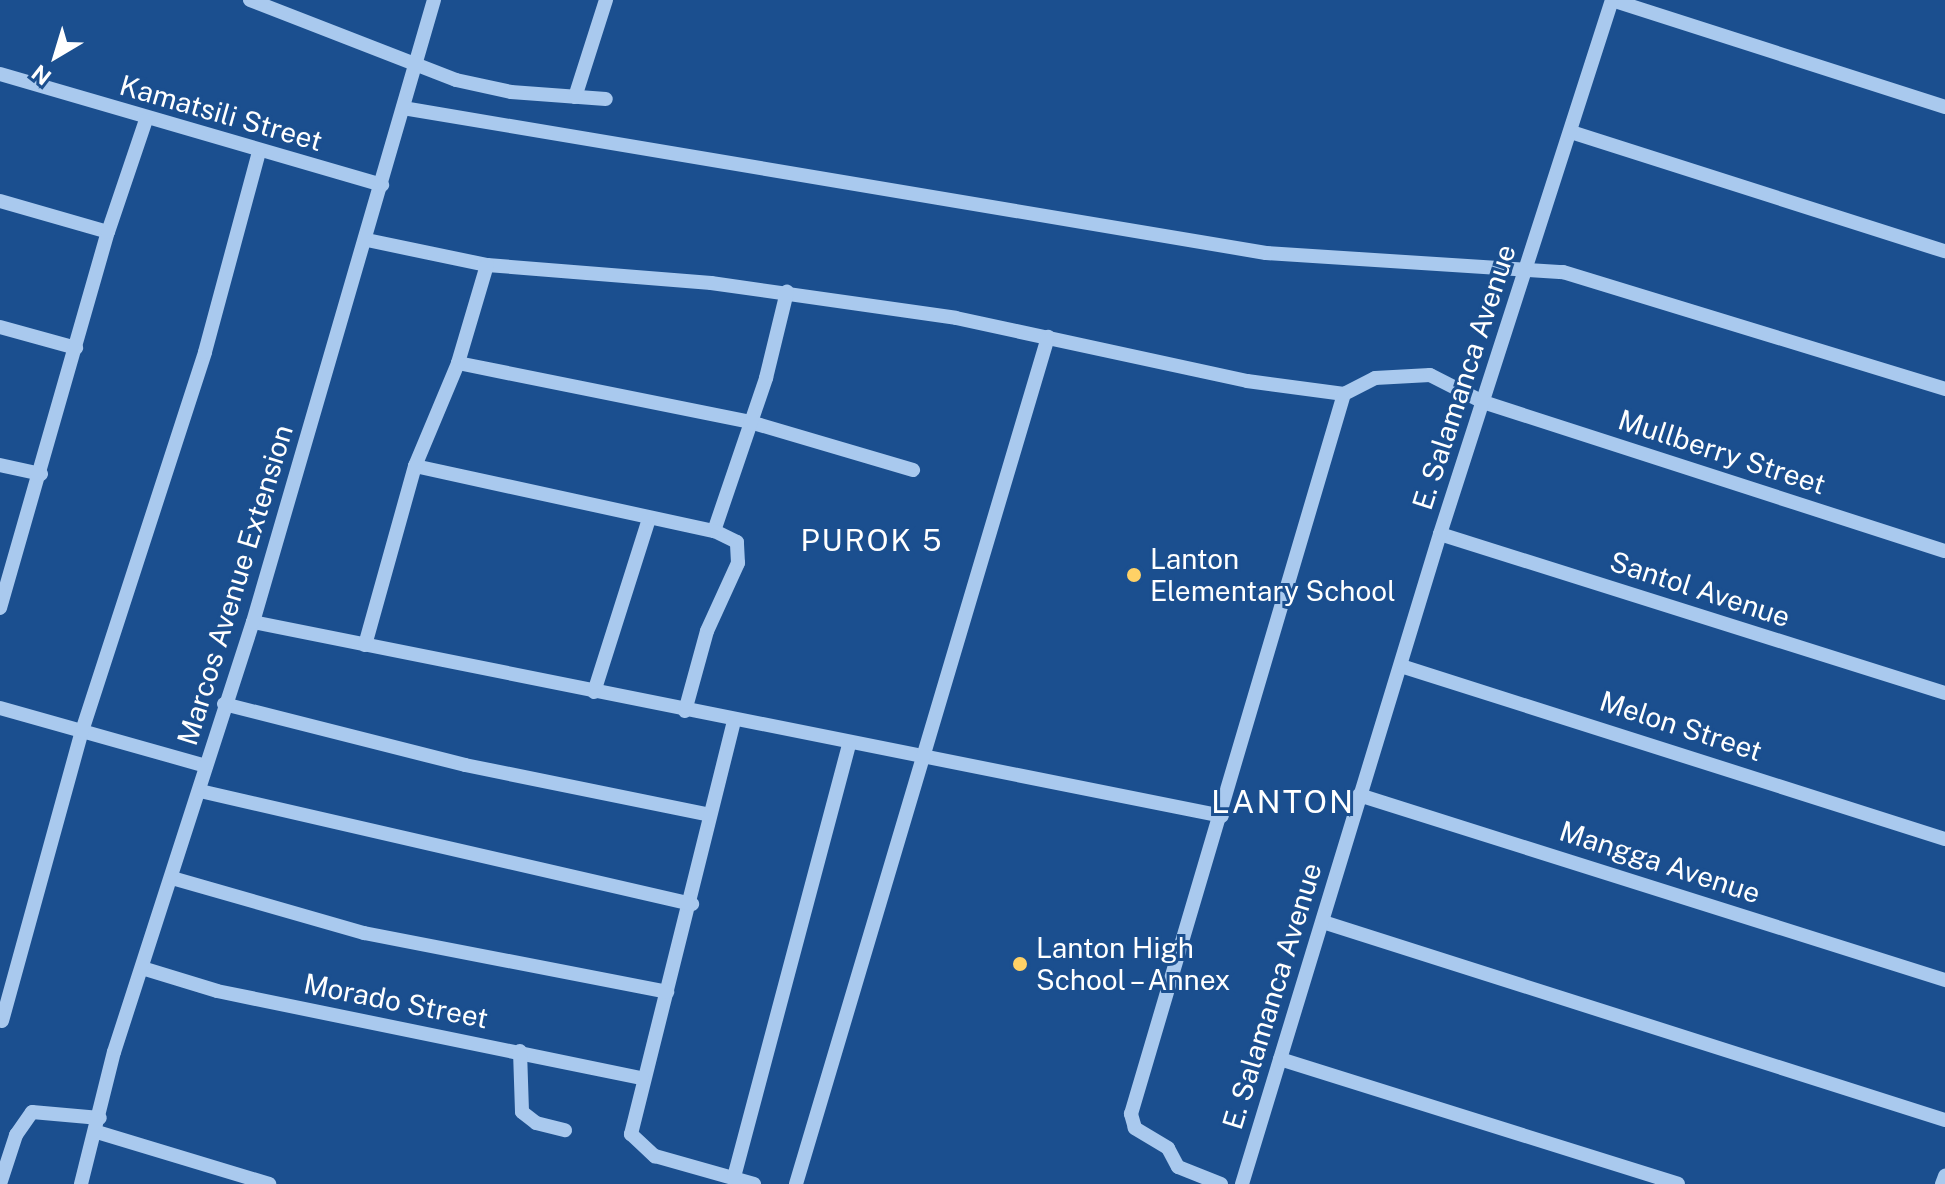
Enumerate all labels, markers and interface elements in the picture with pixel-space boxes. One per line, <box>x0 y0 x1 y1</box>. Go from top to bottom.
north arrow <box>16 16 96 96</box>
text: N <box>26 59 56 90</box>
street label: Kamatsili Street <box>116 68 326 158</box>
street label: E. Salamanca Avenue <box>1405 240 1523 514</box>
street label: Mullberry Street <box>1614 403 1830 501</box>
street label: Marcos Avenue Extension <box>170 421 300 749</box>
district label: PUROK 5 <box>800 522 944 558</box>
place label: Lanton Elementary School <box>1150 542 1396 608</box>
street label: Santol Avenue <box>1606 544 1794 634</box>
marker: Lanton Elementary School <box>1125 566 1143 584</box>
street label: Melon Street <box>1596 684 1766 768</box>
district label: LANTON <box>1211 783 1355 821</box>
street label: Mangga Avenue <box>1555 814 1765 910</box>
street label: E. Salamanca Avenue <box>1215 859 1329 1133</box>
place label: Lanton High School – Annex <box>1036 931 1238 997</box>
marker: Lanton High School – Annex <box>1011 955 1029 973</box>
street label: Morado Street <box>301 967 491 1035</box>

